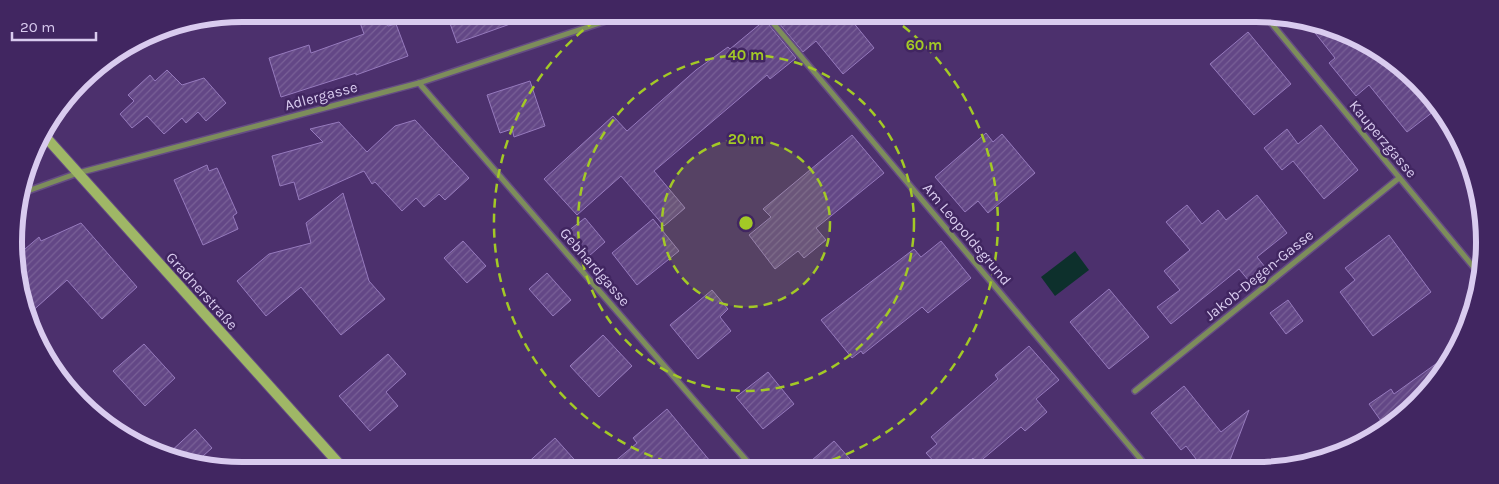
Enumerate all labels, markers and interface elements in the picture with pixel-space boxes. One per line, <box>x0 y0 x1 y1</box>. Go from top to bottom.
scale bar <box>12 10 96 42</box>
text: 20 m <box>20 18 55 36</box>
text: 60 m <box>906 36 942 54</box>
text: 40 m <box>728 46 764 64</box>
street label: Adlergasse <box>283 78 359 114</box>
street label: Kauperzgasse <box>1345 97 1421 181</box>
text: 20 m <box>728 130 764 148</box>
street label: Am Leopoldsgrund <box>919 179 1015 289</box>
centre of rings <box>737 214 755 232</box>
street label: Gebhardgasse <box>556 224 634 310</box>
street label: Jakob-Degen-Gasse <box>1201 226 1317 324</box>
street label: Gradnerstraße <box>162 248 242 334</box>

